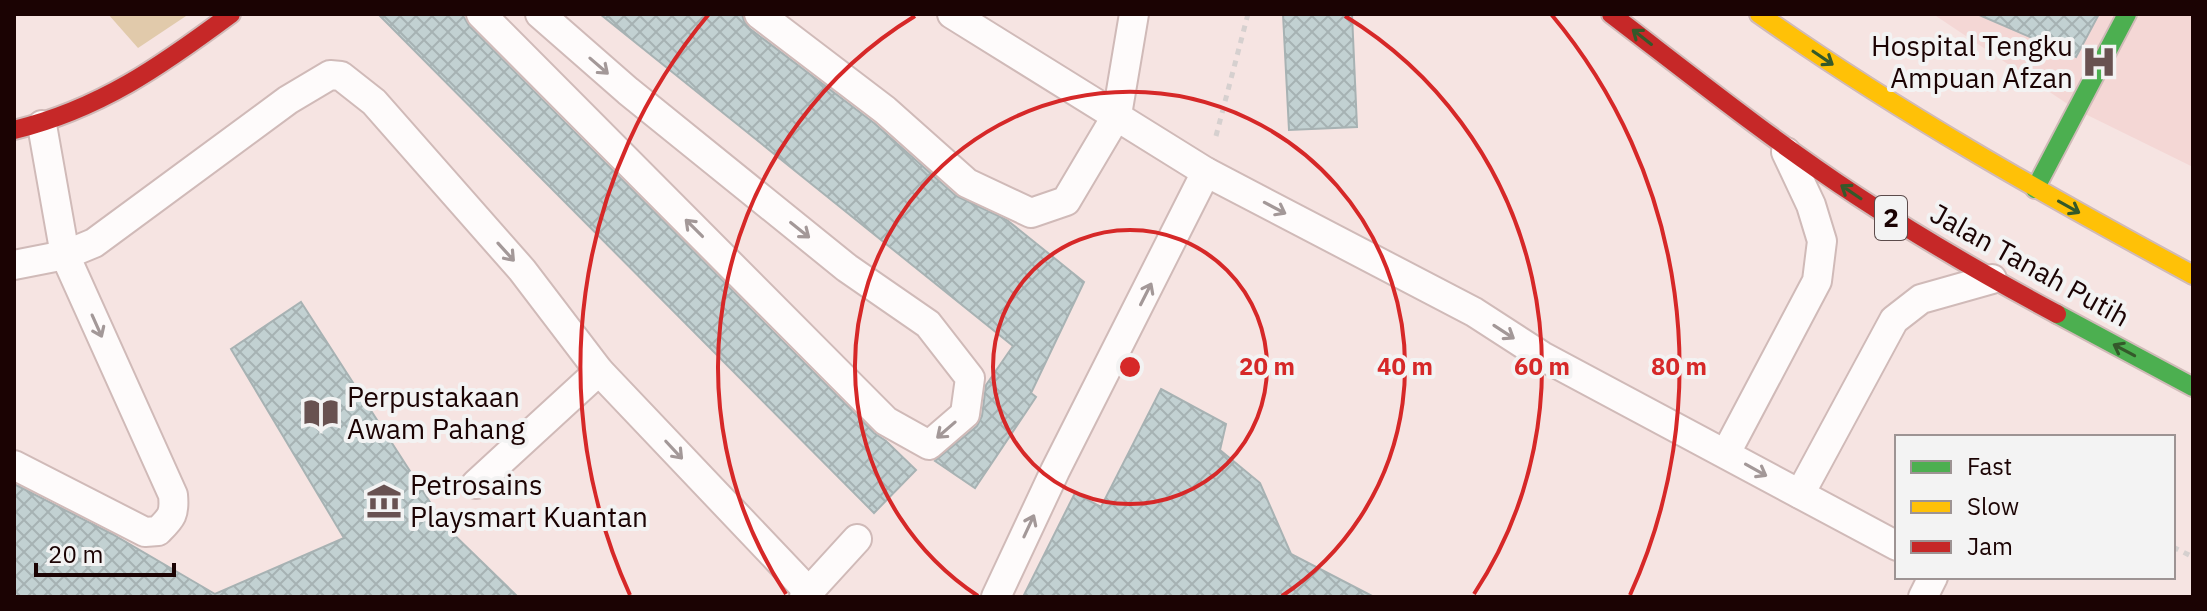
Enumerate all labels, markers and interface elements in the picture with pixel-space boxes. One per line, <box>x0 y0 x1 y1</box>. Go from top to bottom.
place label: Hospital Tengku Ampuan Afzan <box>1871 27 2073 96</box>
one-way arrow <box>1632 29 1653 46</box>
hospital icon: Hospital Tengku Ampuan Afzan <box>2080 43 2118 81</box>
one-way arrow <box>1812 50 1834 66</box>
one-way arrow <box>588 56 608 74</box>
one-way arrow <box>1841 183 1863 200</box>
street label: Jalan Tanah Putih <box>1924 194 2136 335</box>
road number: 2 <box>1875 196 1907 240</box>
one-way arrow <box>1263 200 1287 216</box>
one-way arrow <box>2057 200 2081 216</box>
one-way arrow <box>685 219 704 238</box>
one-way arrow <box>789 221 810 239</box>
one-way arrow <box>496 241 515 262</box>
one-way arrow <box>1139 283 1154 307</box>
one-way arrow <box>90 314 105 338</box>
one-way arrow <box>1492 323 1514 340</box>
one-way arrow <box>2113 342 2137 357</box>
text: 20 m <box>1239 350 1295 382</box>
text: 40 m <box>1377 350 1433 382</box>
text: 60 m <box>1514 350 1570 382</box>
text: 80 m <box>1651 350 1707 382</box>
centre of rings <box>1116 353 1144 381</box>
place label: Perpustakaan Awam Pahang <box>347 378 525 447</box>
library icon: Perpustakaan Awam Pahang <box>302 394 340 432</box>
one-way arrow <box>937 421 957 439</box>
legend <box>1895 435 2175 579</box>
one-way arrow <box>664 440 683 459</box>
text: Fast <box>1967 450 2012 482</box>
one-way arrow <box>1744 462 1768 478</box>
place label: Petrosains Playsmart Kuantan <box>410 466 648 535</box>
museum icon: Petrosains Playsmart Kuantan <box>365 482 403 520</box>
text: Slow <box>1967 490 2019 522</box>
one-way arrow <box>1022 515 1037 539</box>
scale bar <box>36 527 174 577</box>
text: Jam <box>1967 530 2013 562</box>
text: 20 m <box>48 538 103 570</box>

